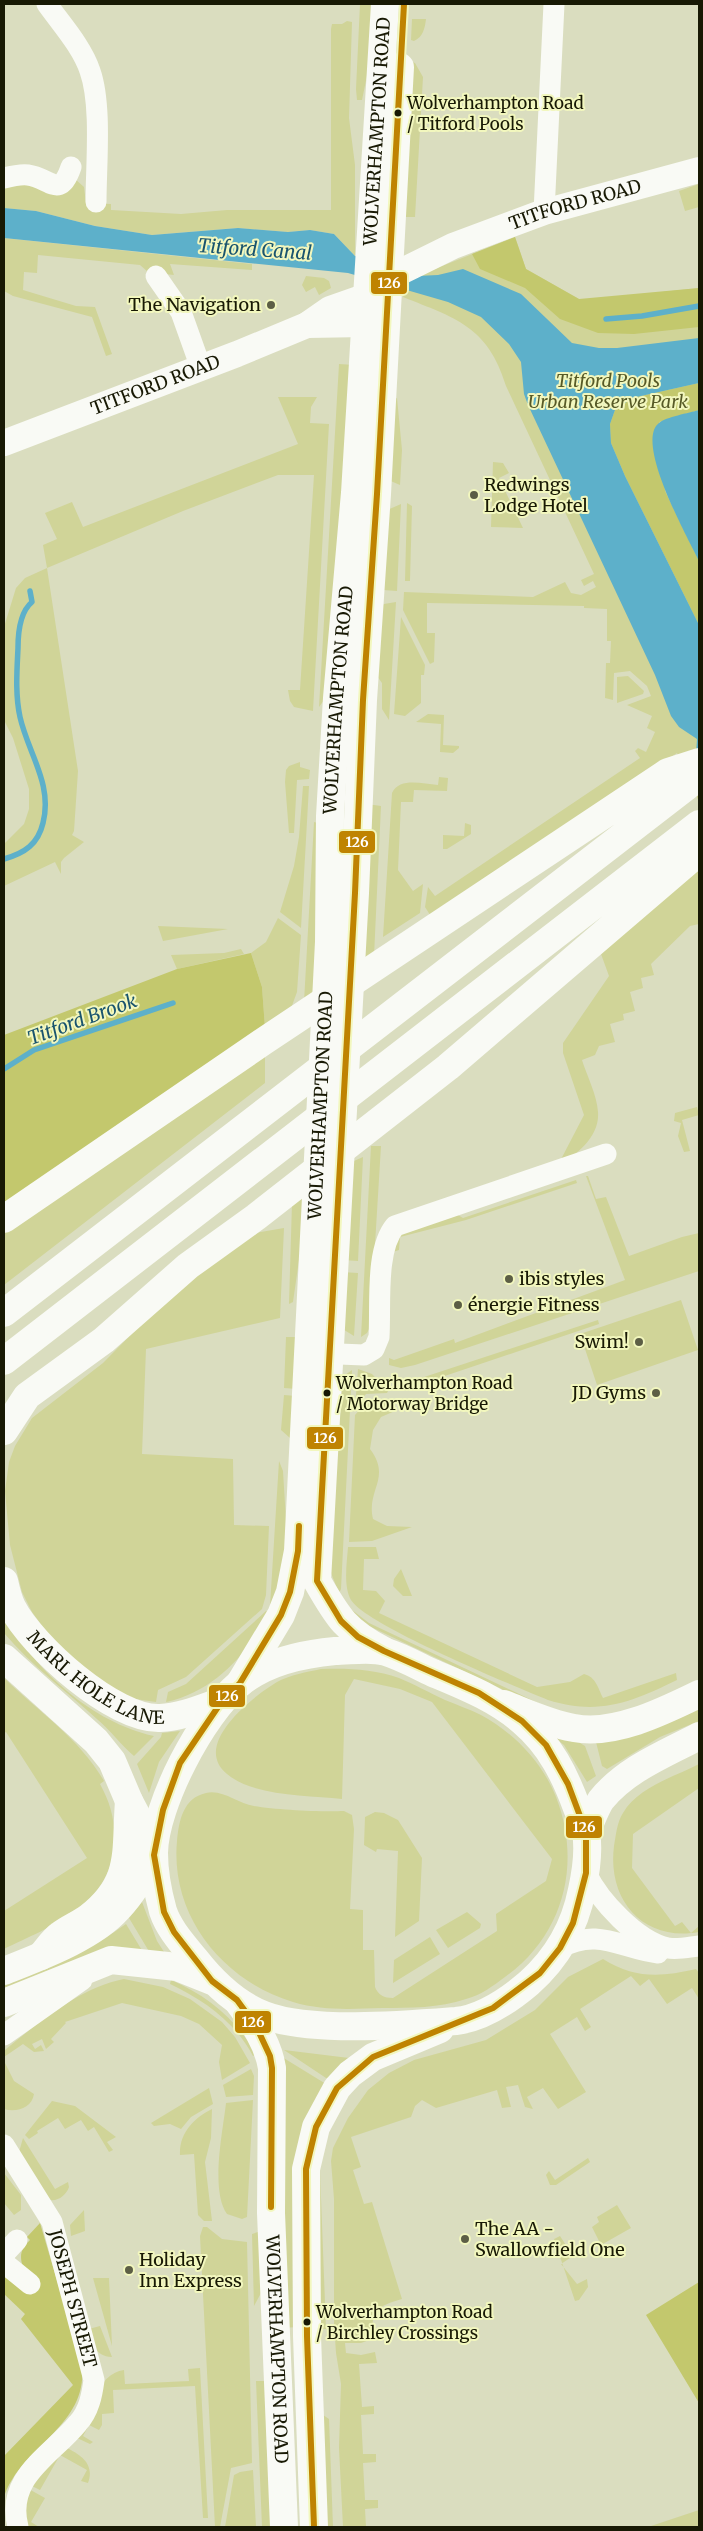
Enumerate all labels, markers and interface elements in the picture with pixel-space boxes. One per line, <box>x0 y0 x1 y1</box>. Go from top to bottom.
street label: WOLVERHAMPTON ROAD <box>358 16 395 247</box>
place label: Wolverhampton Road / Titford Pools <box>406 92 584 135</box>
marker: Wolverhampton Road / Titford Pools <box>393 108 403 118</box>
street label: TITFORD ROAD <box>506 174 644 235</box>
water label: Titford Canal <box>197 233 313 265</box>
line badge: 126 <box>370 271 408 295</box>
text: 126 <box>378 274 401 292</box>
place label: The Navigation <box>128 293 261 316</box>
marker: The Navigation <box>265 299 277 311</box>
street label: TITFORD ROAD <box>87 350 223 420</box>
park label: Titford Pools Urban Reserve Park <box>528 369 688 413</box>
place label: Redwings Lodge Hotel <box>484 473 588 517</box>
marker: Redwings Lodge Hotel <box>468 489 480 501</box>
street label: WOLVERHAMPTON ROAD <box>318 585 358 816</box>
line badge: 126 <box>338 830 376 854</box>
text: 126 <box>346 833 369 851</box>
water label: Titford Brook <box>24 988 140 1050</box>
street label: WOLVERHAMPTON ROAD <box>303 991 337 1221</box>
place label: ibis styles <box>519 1267 604 1290</box>
marker: ibis styles <box>503 1273 515 1285</box>
place label: énergie Fitness <box>468 1293 600 1316</box>
marker: énergie Fitness <box>452 1299 464 1311</box>
place label: Swim! <box>575 1330 629 1353</box>
marker: Swim! <box>633 1336 645 1348</box>
place label: Wolverhampton Road / Motorway Bridge <box>335 1372 513 1415</box>
place label: JD Gyms <box>571 1381 646 1404</box>
marker: JD Gyms <box>650 1387 662 1399</box>
marker: Wolverhampton Road / Motorway Bridge <box>322 1388 332 1398</box>
line badge: 126 <box>306 1426 344 1450</box>
text: 126 <box>314 1429 337 1447</box>
street label: MARL HOLE LANE <box>22 1626 165 1729</box>
line badge: 126 <box>208 1684 246 1708</box>
text: 126 <box>216 1687 239 1705</box>
line badge: 126 <box>565 1815 603 1839</box>
text: 126 <box>573 1818 596 1836</box>
line badge: 126 <box>234 2010 272 2034</box>
text: 126 <box>242 2013 265 2031</box>
place label: The AA - Swallowfield One <box>475 2217 625 2261</box>
street label: JOSEPH STREET <box>43 2226 102 2371</box>
street label: WOLVERHAMPTON ROAD <box>261 2233 293 2464</box>
marker: The AA - Swallowfield One <box>459 2233 471 2245</box>
place label: Holiday Inn Express <box>139 2248 242 2292</box>
marker: Holiday Inn Express <box>123 2264 135 2276</box>
place label: Wolverhampton Road / Birchley Crossings <box>315 2301 493 2344</box>
marker: Wolverhampton Road / Birchley Crossings <box>302 2317 312 2327</box>

